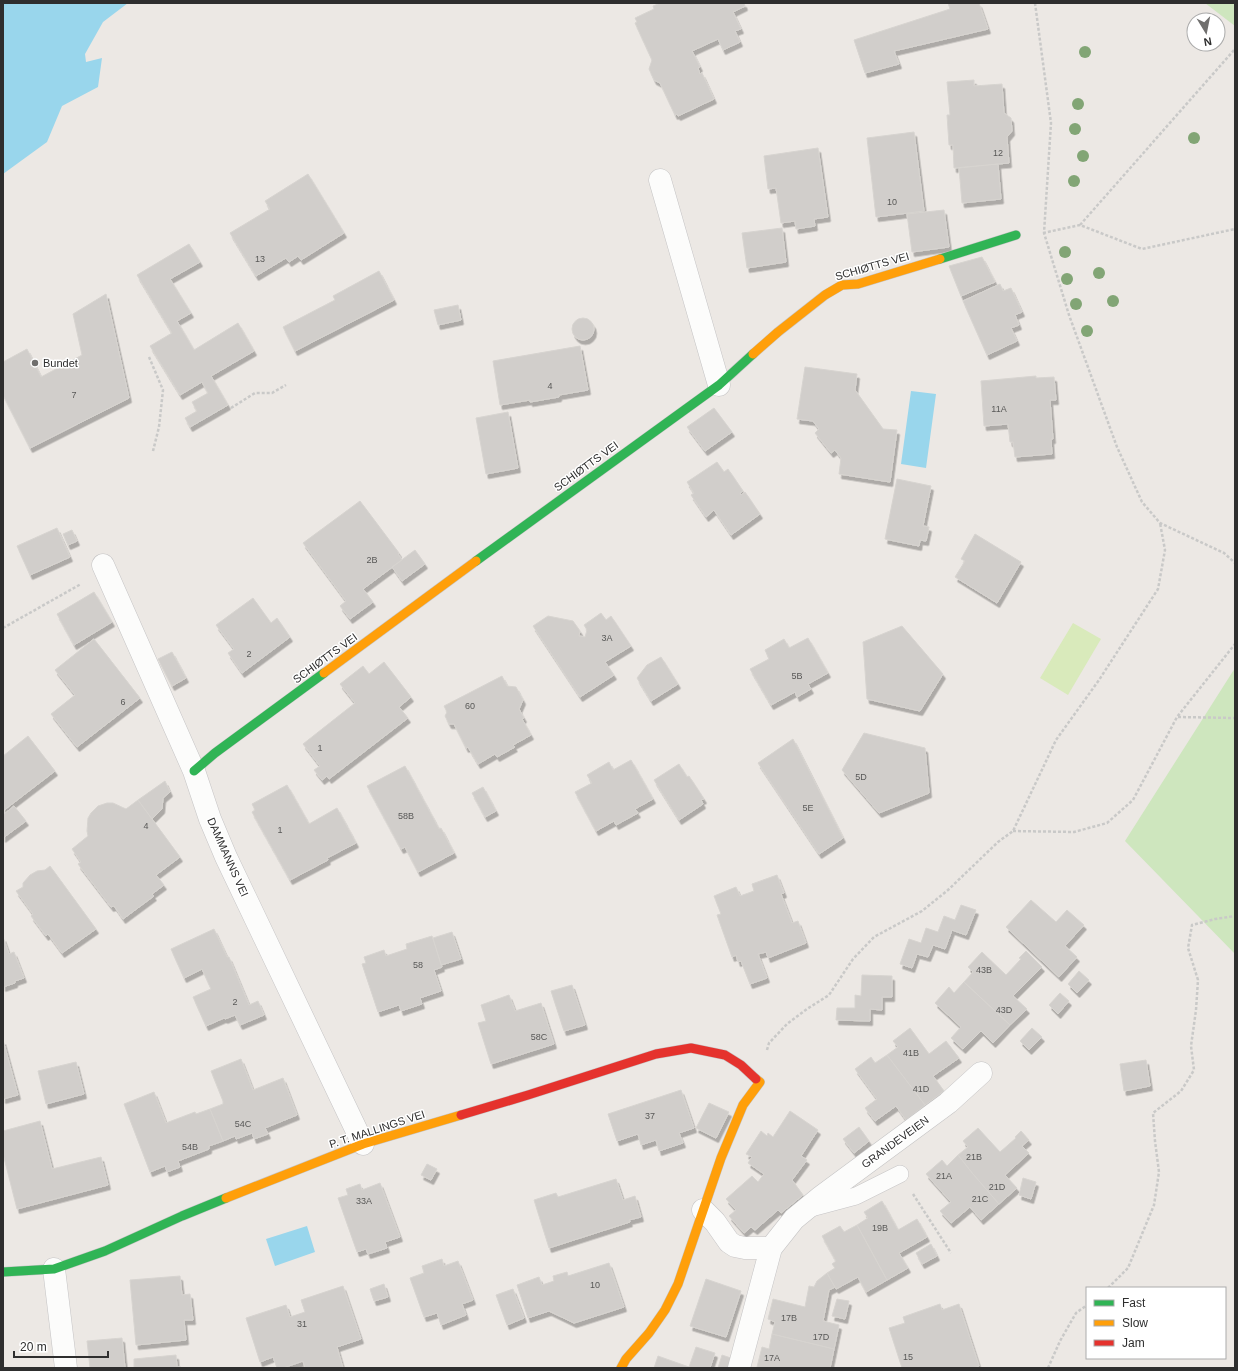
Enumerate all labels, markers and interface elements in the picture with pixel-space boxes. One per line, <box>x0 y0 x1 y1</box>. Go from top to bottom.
north arrow <box>1186 12 1226 52</box>
text: N <box>1203 35 1213 48</box>
house number: 12 <box>993 148 1003 158</box>
house number: 10 <box>887 197 897 207</box>
street label: SCHIØTTS VEI <box>834 250 910 282</box>
house number: 13 <box>255 254 265 264</box>
place label: Bundet <box>43 357 78 369</box>
marker: Bundet <box>30 358 40 368</box>
house number: 4 <box>547 381 553 391</box>
house number: 7 <box>71 390 77 400</box>
house number: 11A <box>991 404 1007 414</box>
street label: SCHIØTTS VEI <box>552 439 620 493</box>
house number: 2B <box>366 555 378 565</box>
street label: SCHIØTTS VEI <box>291 631 359 685</box>
house number: 3A <box>601 633 613 643</box>
house number: 2 <box>246 649 252 659</box>
house number: 5B <box>791 671 803 681</box>
house number: 6 <box>120 697 126 707</box>
house number: 60 <box>465 701 475 711</box>
house number: 1 <box>317 743 323 753</box>
house number: 5D <box>855 772 867 782</box>
house number: 5E <box>802 803 814 813</box>
house number: 58B <box>398 811 414 821</box>
street label: DAMMANNS VEI <box>205 816 251 898</box>
house number: 4 <box>143 821 149 831</box>
house number: 1 <box>277 825 283 835</box>
house number: 58 <box>413 960 423 970</box>
house number: 43B <box>976 965 992 975</box>
house number: 2 <box>232 997 238 1007</box>
house number: 43D <box>996 1005 1013 1015</box>
house number: 58C <box>531 1032 548 1042</box>
house number: 41B <box>903 1048 919 1058</box>
house number: 41D <box>913 1084 930 1094</box>
street label: P. T. MALLINGS VEI <box>328 1108 426 1150</box>
house number: 37 <box>645 1111 655 1121</box>
street label: GRANDEVEIEN <box>859 1114 931 1170</box>
house number: 54C <box>235 1119 252 1129</box>
house number: 54B <box>182 1142 198 1152</box>
house number: 21B <box>966 1152 982 1162</box>
house number: 21A <box>936 1171 952 1181</box>
house number: 21D <box>989 1182 1006 1192</box>
house number: 21C <box>972 1194 989 1204</box>
house number: 33A <box>356 1196 372 1206</box>
house number: 19B <box>872 1223 888 1233</box>
house number: 10 <box>590 1280 600 1290</box>
legend <box>1086 1287 1226 1359</box>
text: Fast <box>1122 1296 1146 1310</box>
house number: 17B <box>781 1313 797 1323</box>
text: Slow <box>1122 1316 1148 1330</box>
house number: 31 <box>297 1319 307 1329</box>
house number: 17D <box>813 1332 830 1342</box>
scale bar <box>14 1333 108 1359</box>
text: Jam <box>1122 1336 1145 1350</box>
text: 20 m <box>20 1340 47 1354</box>
house number: 15 <box>903 1352 913 1362</box>
house number: 17A <box>764 1353 780 1363</box>

